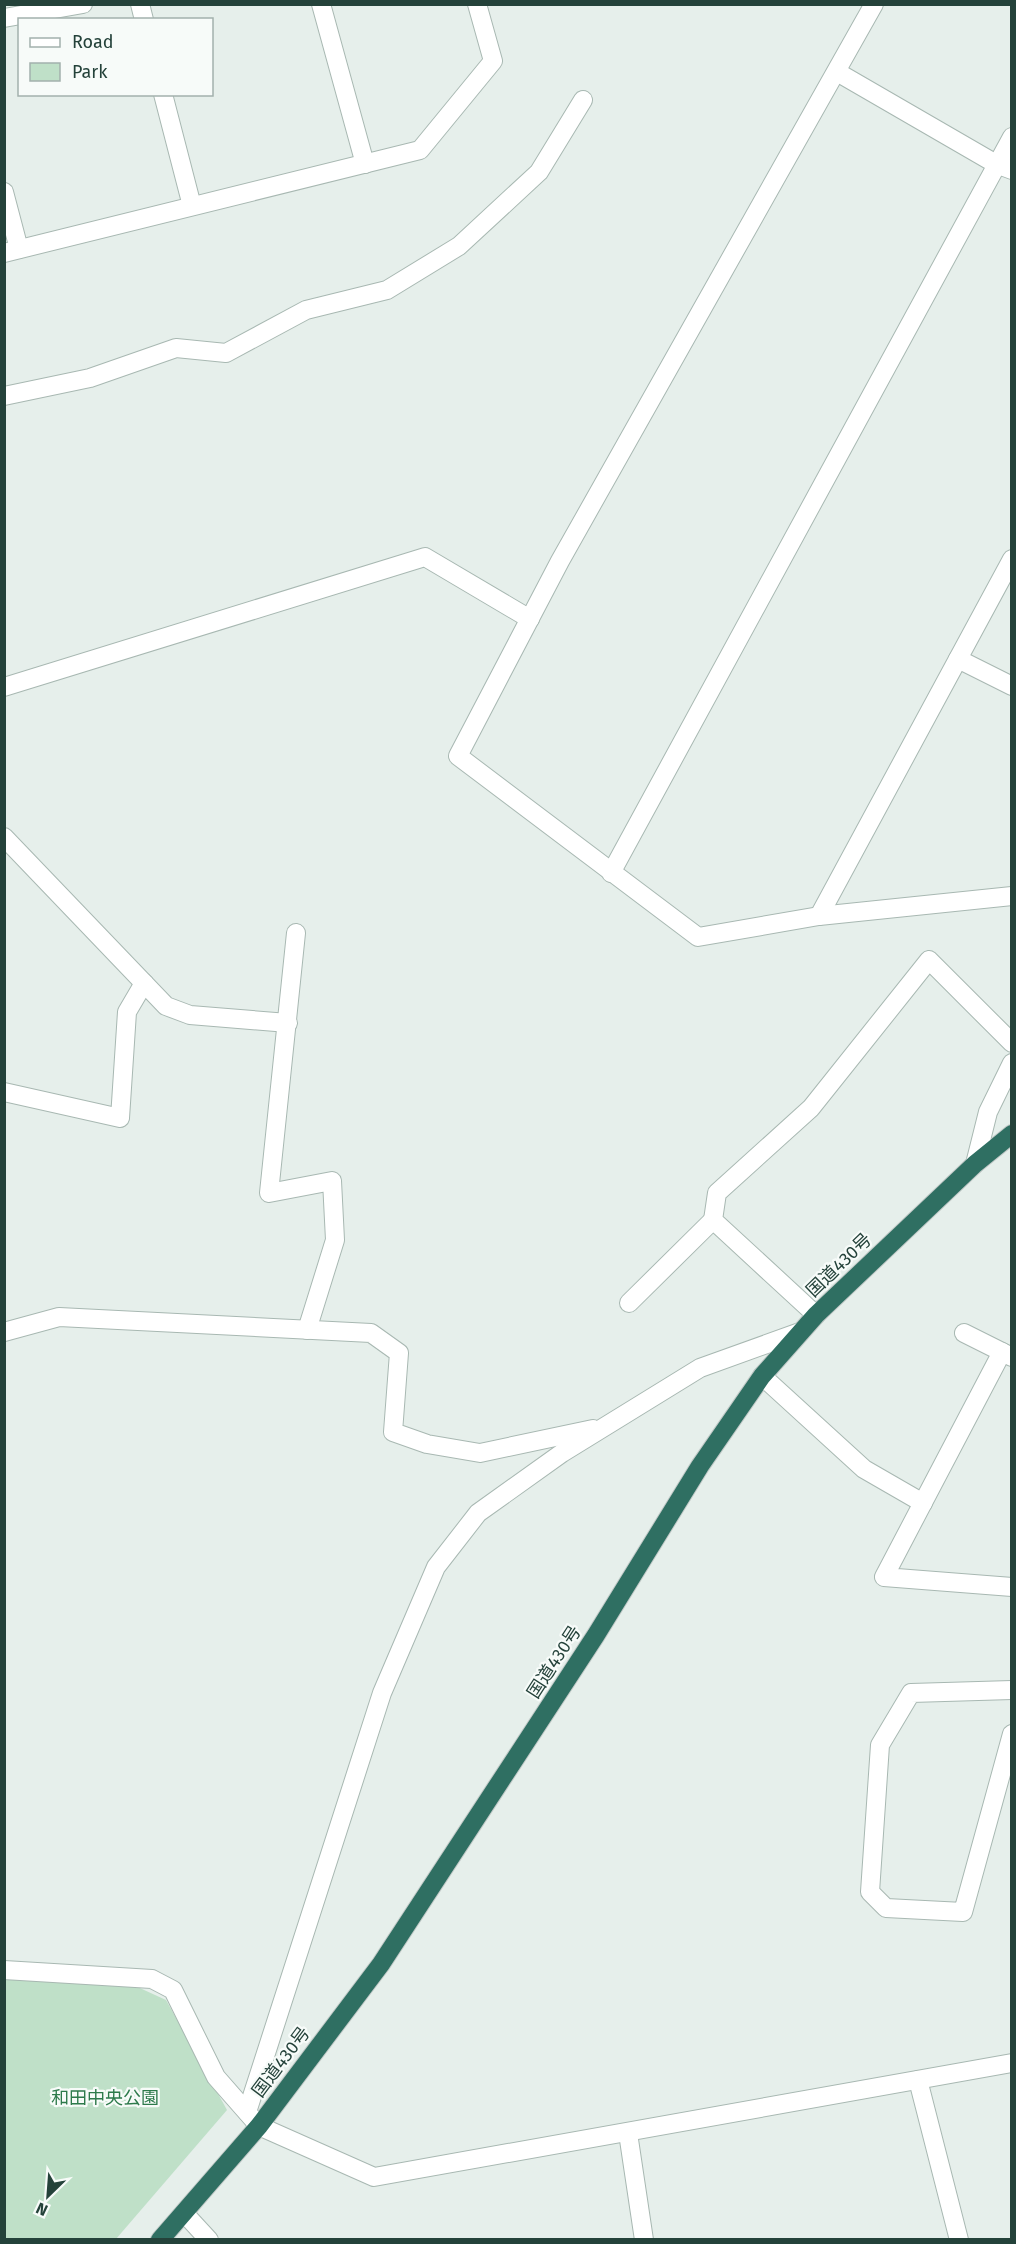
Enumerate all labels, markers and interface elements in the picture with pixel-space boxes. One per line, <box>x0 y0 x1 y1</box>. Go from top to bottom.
legend <box>18 18 213 96</box>
text: Road <box>72 31 114 53</box>
text: Park <box>72 61 108 83</box>
street label: 国道430号 <box>802 1229 876 1301</box>
street label: 国道430号 <box>522 1621 586 1703</box>
street label: 国道430号 <box>247 2023 315 2101</box>
park label: 和田中央公園 <box>51 2087 159 2109</box>
north arrow <box>18 2166 78 2226</box>
text: N <box>33 2198 51 2220</box>

